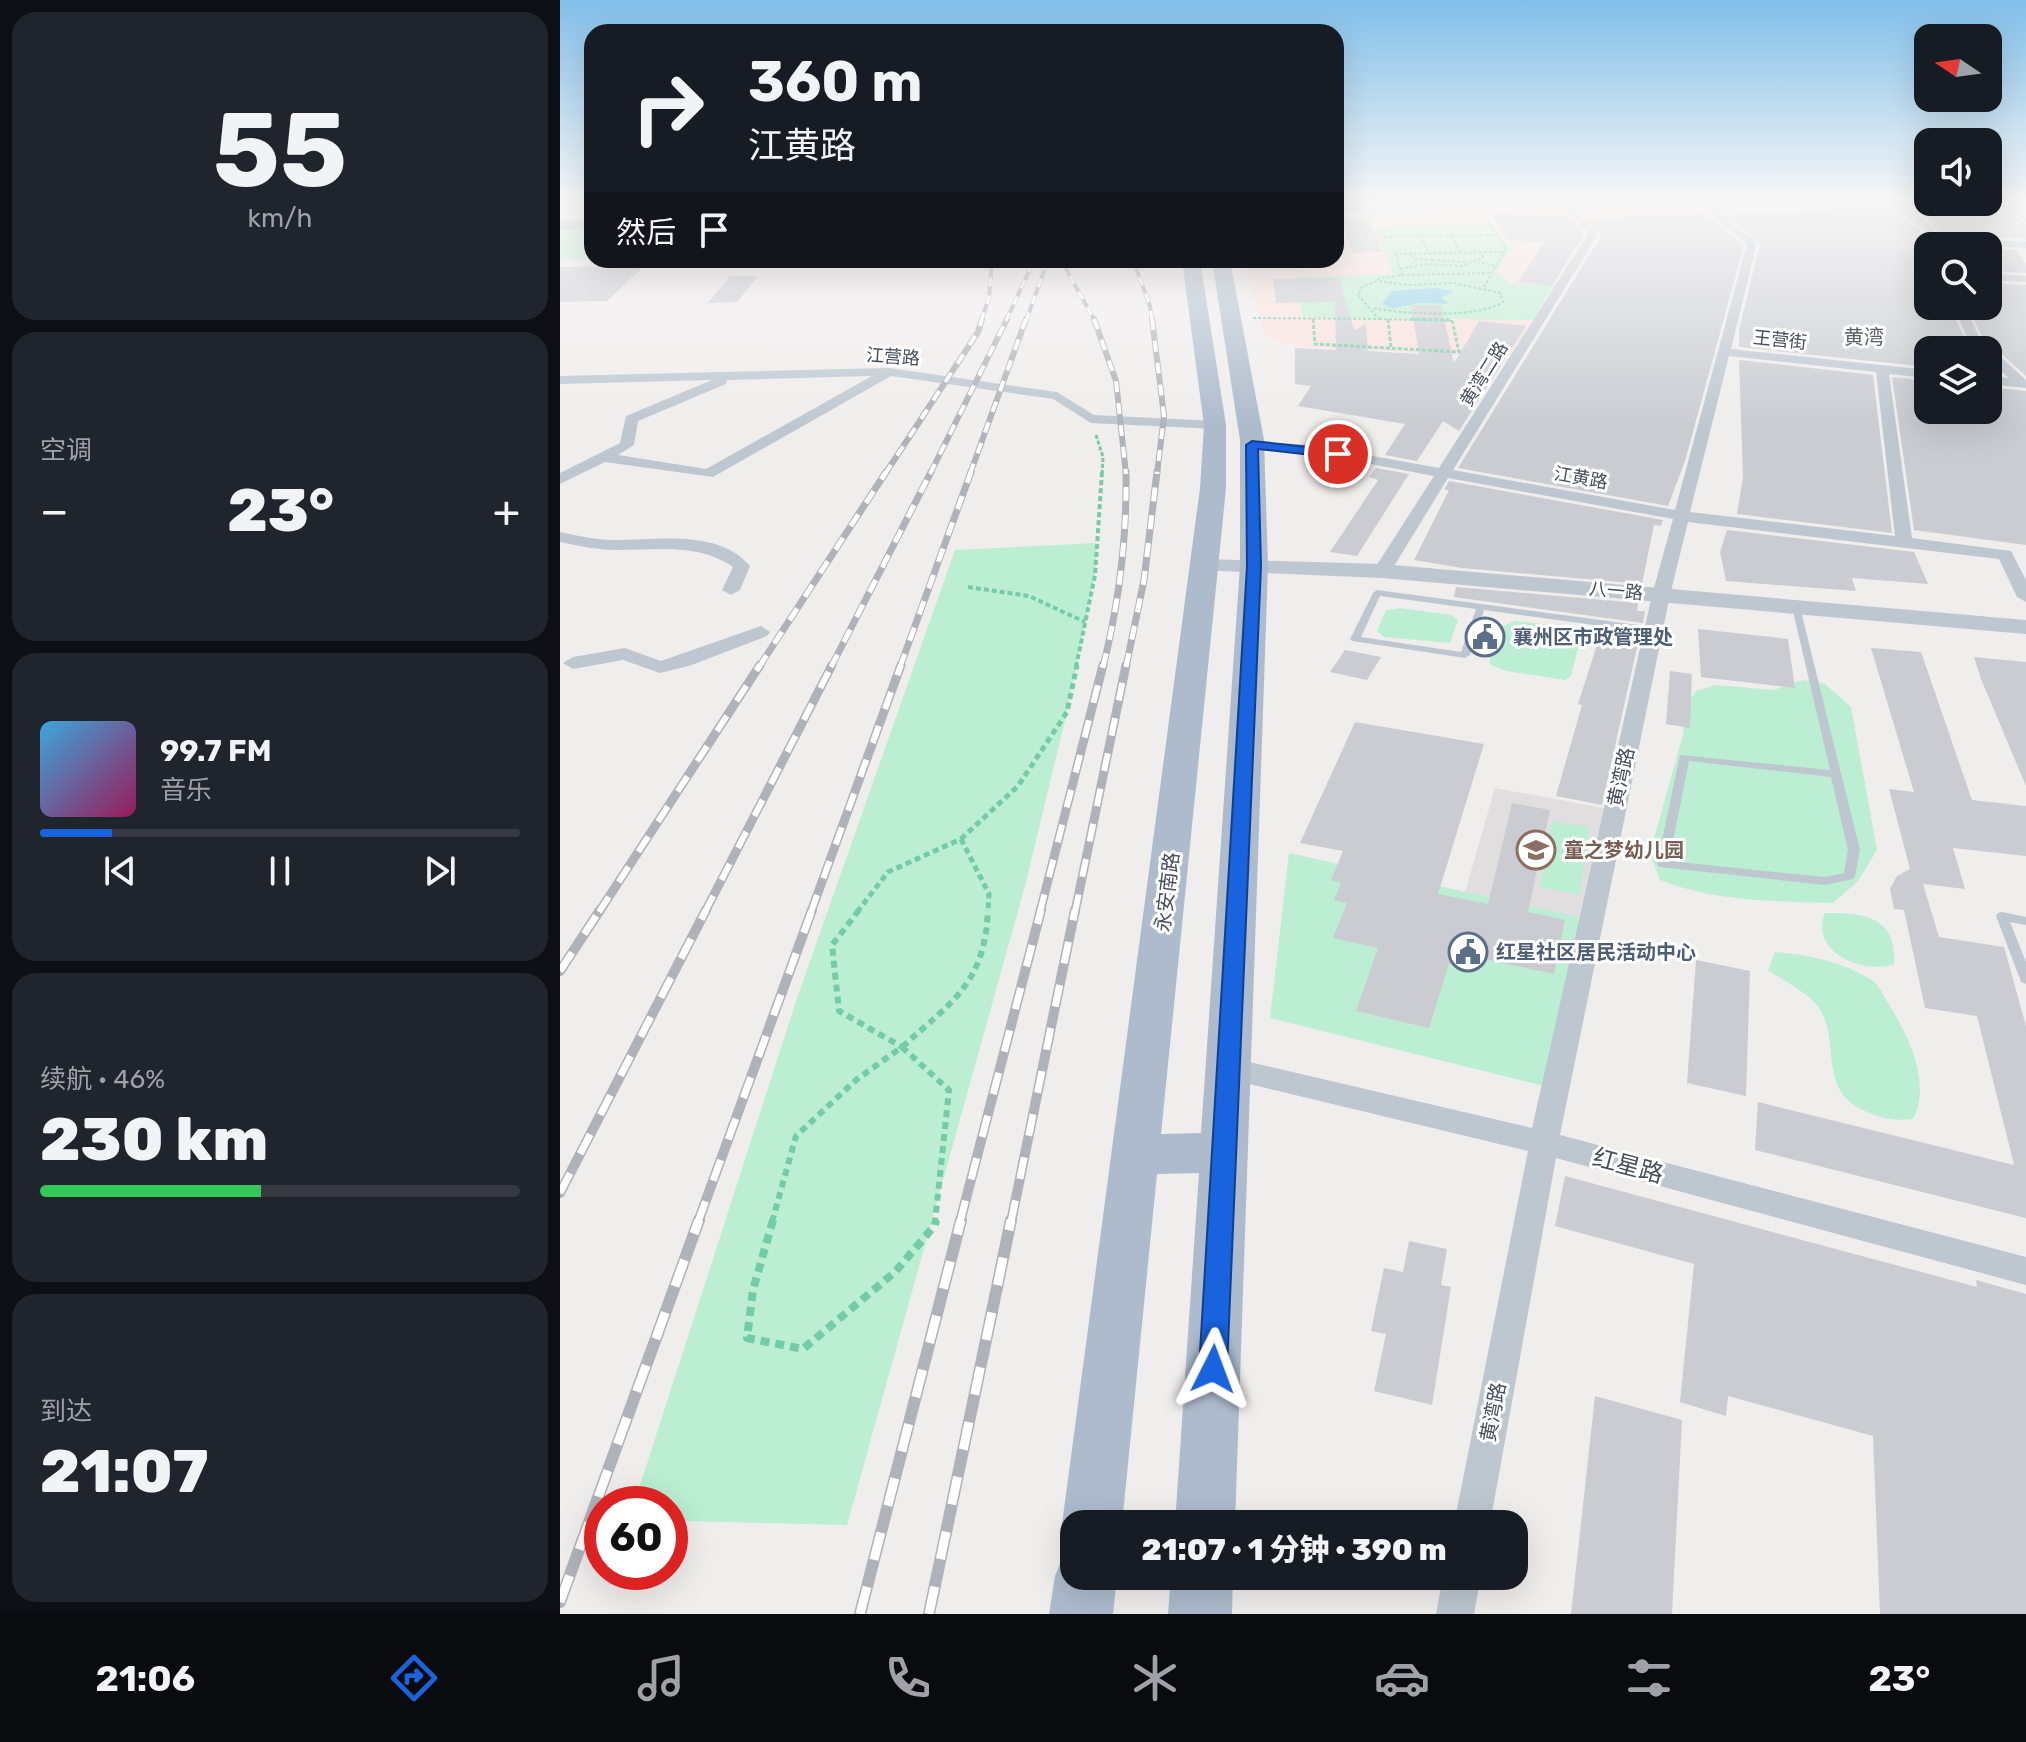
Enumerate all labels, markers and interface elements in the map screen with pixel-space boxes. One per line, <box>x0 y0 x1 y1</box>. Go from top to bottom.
north arrow <box>1914 24 2002 112</box>
map controls <box>1914 24 2002 424</box>
text: 360 m <box>748 49 923 115</box>
icon: right <box>616 56 720 160</box>
text: 55 <box>213 89 347 212</box>
text: 江黄路 <box>748 124 856 167</box>
button: sound <box>1914 128 2002 216</box>
text: km/h <box>248 203 312 234</box>
icon: arrive <box>692 208 736 252</box>
text: 然后 <box>616 215 676 251</box>
button: search <box>1914 232 2002 320</box>
district label: 黄湾 <box>1844 325 1884 349</box>
street label: 王营街 <box>1752 326 1808 354</box>
button: layers <box>1914 336 2002 424</box>
street label: 黄湾二路 <box>1456 338 1512 410</box>
street label: 江营路 <box>865 344 921 370</box>
pin <box>1304 420 1372 488</box>
icon: arrive <box>1316 432 1360 476</box>
text: 空调 <box>40 435 92 466</box>
street label: 江黄路 <box>1553 462 1609 494</box>
text: 23° <box>227 475 334 546</box>
text: − <box>40 485 69 537</box>
text: + <box>493 485 520 537</box>
street label: 八一路 <box>1588 578 1644 604</box>
public building icon: 襄州区市政管理处 <box>1464 616 1506 658</box>
place label: 襄州区市政管理处 <box>1513 625 1673 649</box>
text: 99.7 FM <box>160 733 271 769</box>
street label: 黄湾路 <box>1603 745 1639 809</box>
text: 音乐 <box>160 775 212 806</box>
school or university icon: 童之梦幼儿园 <box>1515 829 1557 871</box>
place label: 童之梦幼儿园 <box>1564 838 1684 862</box>
icon: previous <box>98 849 142 893</box>
icon: pause <box>258 849 302 893</box>
icon: next <box>418 849 462 893</box>
street label: 永安南路 <box>1150 851 1184 933</box>
public building icon: 红星社区居民活动中心 <box>1447 931 1489 973</box>
place label: 红星社区居民活动中心 <box>1496 940 1696 964</box>
text: 续航 · 46% <box>40 1064 165 1095</box>
text: 230 km <box>40 1104 268 1175</box>
street label: 红星路 <box>1590 1143 1666 1189</box>
position arrow <box>1171 1327 1255 1411</box>
street label: 黄湾路 <box>1475 1380 1511 1444</box>
text: 到达 <box>40 1396 92 1427</box>
text: 21:07 <box>40 1436 209 1507</box>
speed limit sign: 60 <box>584 1486 688 1590</box>
text: 21:07 · 1 分钟 · 390 m <box>1141 1532 1447 1568</box>
icon: directions <box>386 1650 442 1706</box>
icon: music <box>633 1650 689 1706</box>
icon: phone <box>880 1650 936 1706</box>
icon: climate <box>1127 1650 1183 1706</box>
icon: car <box>1374 1650 1430 1706</box>
icon: filters <box>1621 1650 1677 1706</box>
text: 21:06 <box>96 1657 195 1700</box>
text: 23° <box>1868 1657 1930 1700</box>

